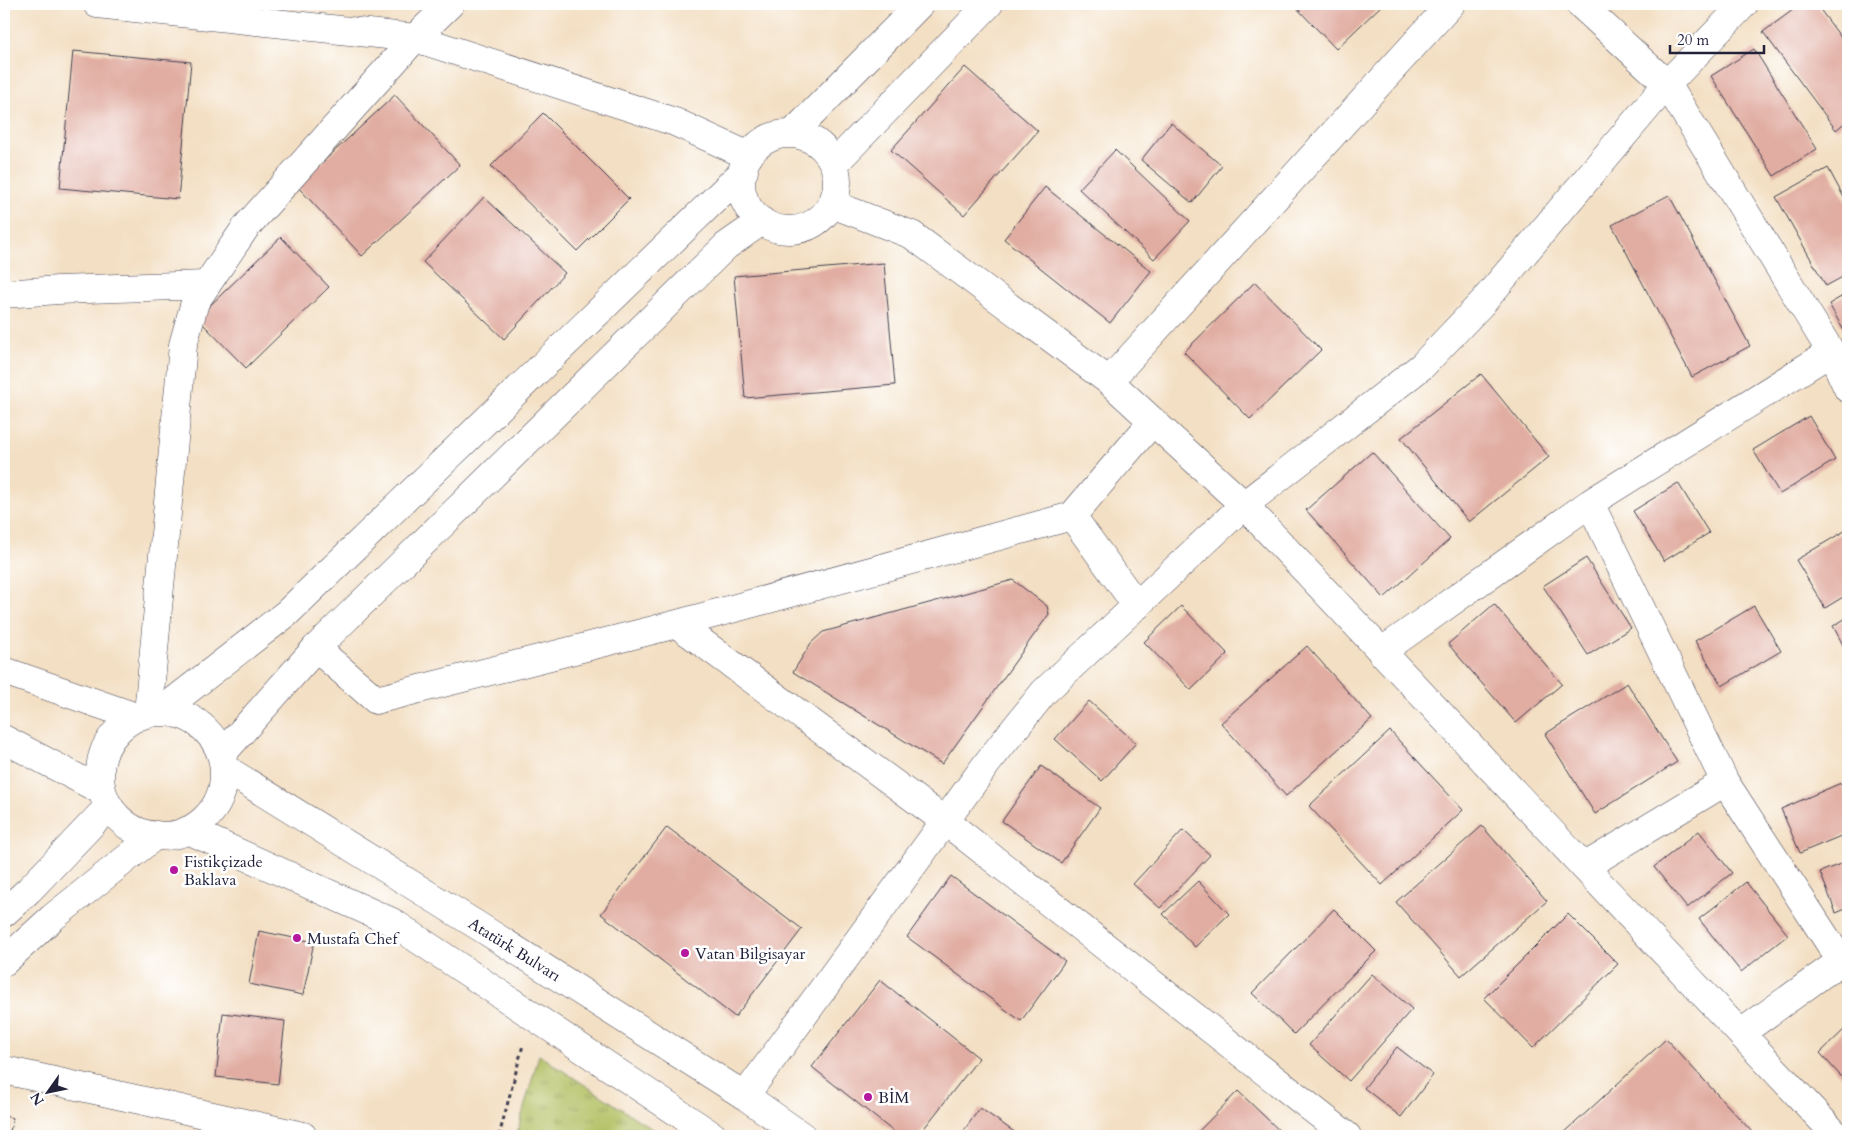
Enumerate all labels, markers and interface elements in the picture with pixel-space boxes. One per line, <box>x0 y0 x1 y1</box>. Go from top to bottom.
scale bar <box>1670 22 1763 54</box>
text: 20 m <box>1677 30 1709 50</box>
place label: Fistikçizade Baklava <box>184 851 263 891</box>
marker: Fistikçizade Baklava <box>168 864 180 876</box>
street label: Atatürk Bulvarı <box>464 913 565 987</box>
place label: Mustafa Chef <box>307 928 401 950</box>
marker: Mustafa Chef <box>291 932 303 944</box>
place label: Vatan Bilgisayar <box>695 943 806 965</box>
marker: Vatan Bilgisayar <box>679 947 691 959</box>
north arrow <box>22 1068 72 1118</box>
place label: BİM <box>878 1087 909 1109</box>
text: N <box>26 1089 49 1109</box>
marker: BİM <box>862 1091 874 1103</box>

